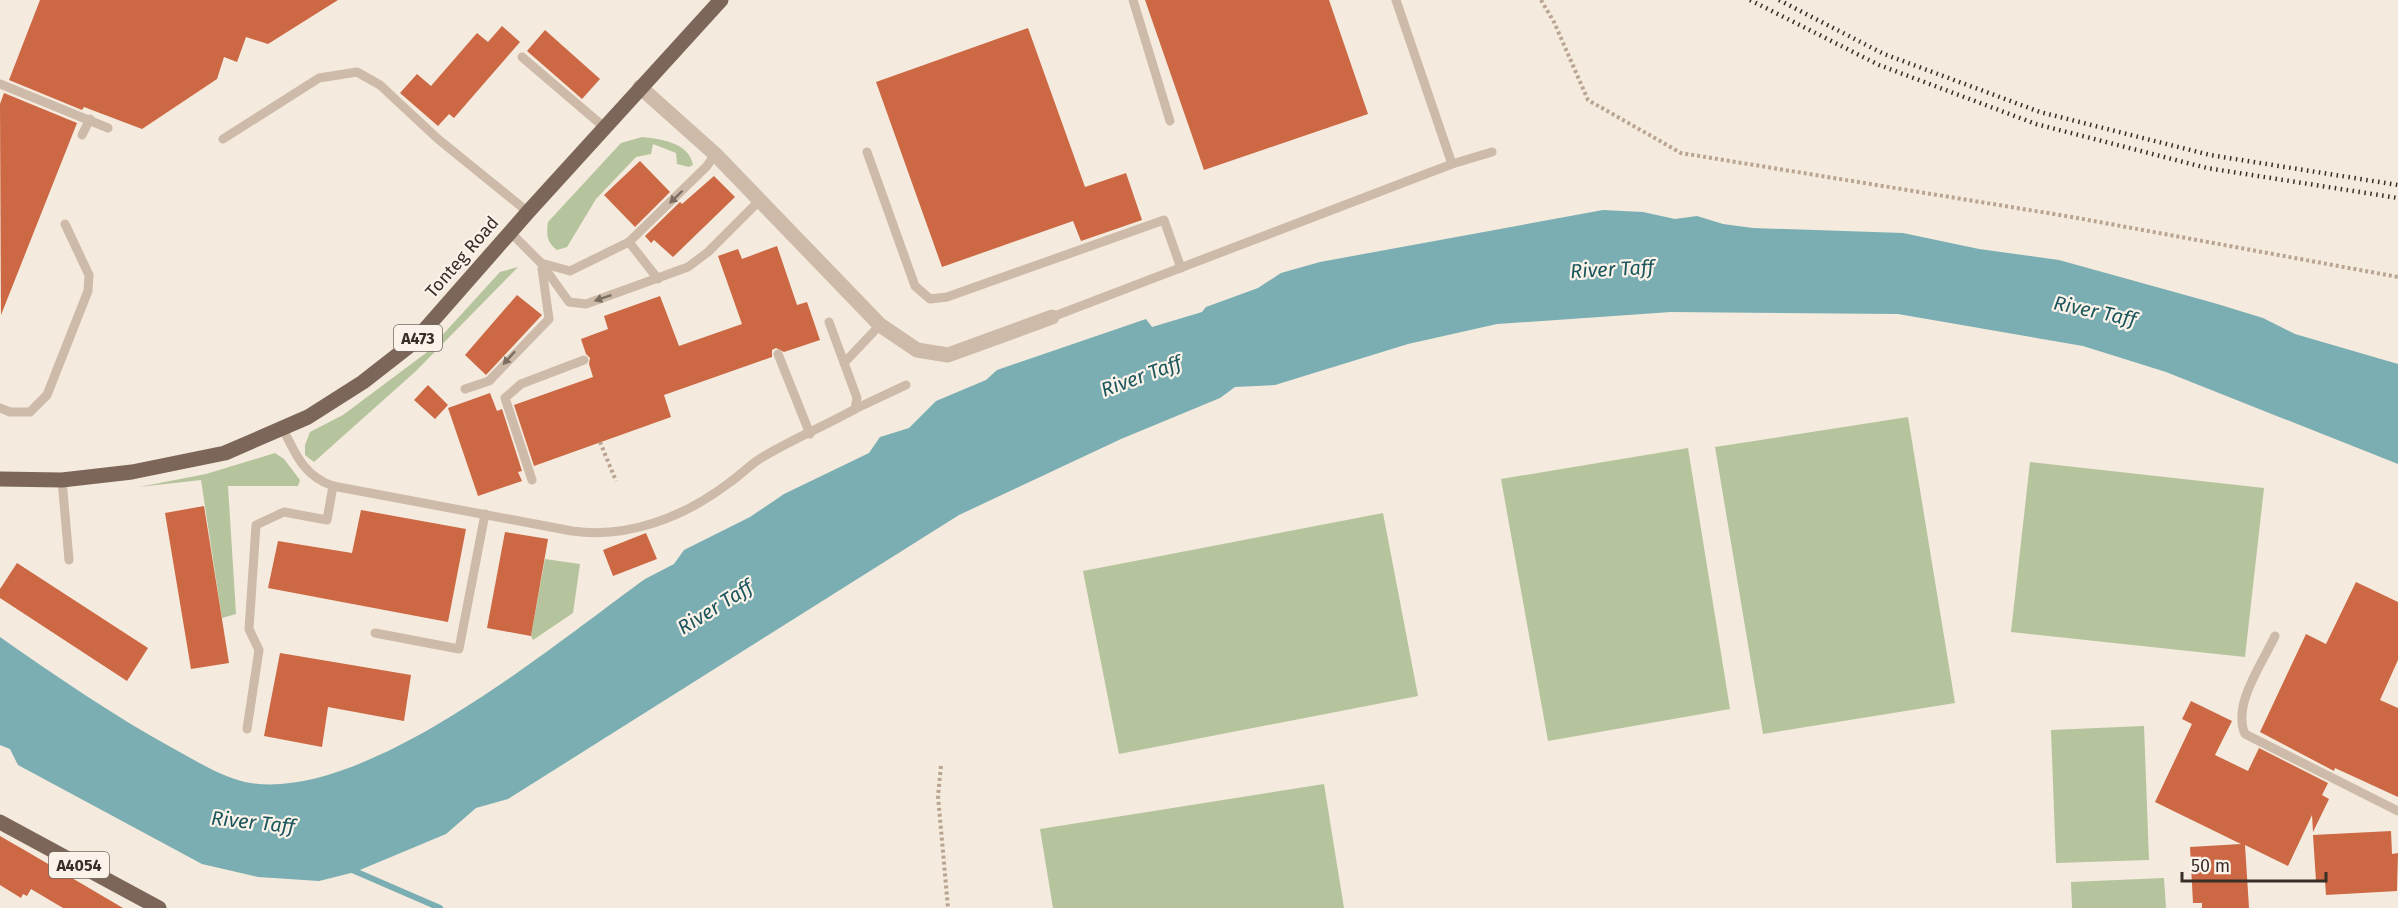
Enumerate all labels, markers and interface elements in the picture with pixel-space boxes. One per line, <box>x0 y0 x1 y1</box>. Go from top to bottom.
one-way arrow <box>669 189 683 203</box>
street label: Tonteg Road <box>421 212 503 302</box>
water label: River Taff <box>1569 255 1658 283</box>
water label: River Taff <box>2051 291 2142 332</box>
one-way arrow <box>594 294 612 304</box>
road number: A473 <box>394 325 442 351</box>
water label: River Taff <box>1097 349 1188 402</box>
one-way arrow <box>502 351 516 366</box>
water label: River Taff <box>673 573 760 639</box>
water label: River Taff <box>210 806 299 839</box>
scale bar <box>2182 845 2326 883</box>
road number: A4054 <box>49 852 109 878</box>
text: 50 m <box>2191 855 2230 877</box>

